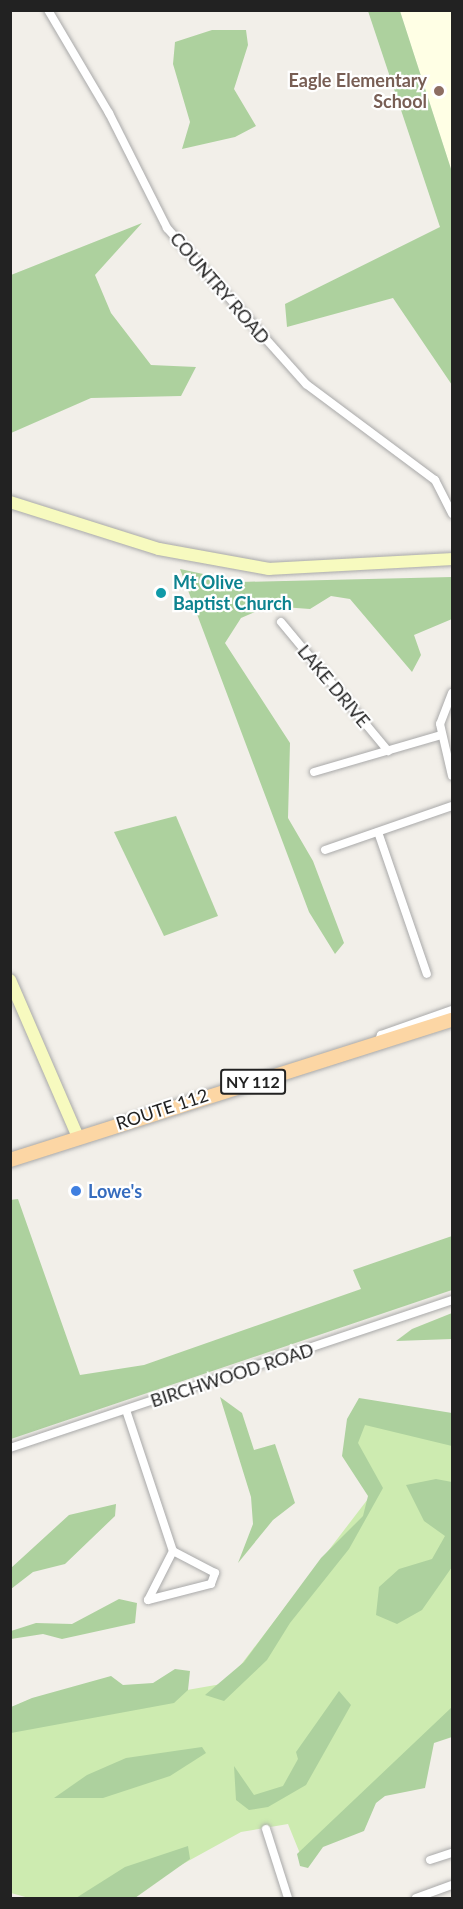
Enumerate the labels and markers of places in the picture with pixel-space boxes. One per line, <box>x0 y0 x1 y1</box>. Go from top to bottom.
place label: Eagle Elementary School <box>288 70 427 112</box>
marker: Eagle Elementary School <box>432 84 446 98</box>
place label: Mt Olive Baptist Church <box>173 572 292 614</box>
marker: Mt Olive Baptist Church <box>154 586 168 600</box>
place label: Lowe's <box>88 1180 142 1202</box>
marker: Lowe's <box>69 1184 83 1198</box>

